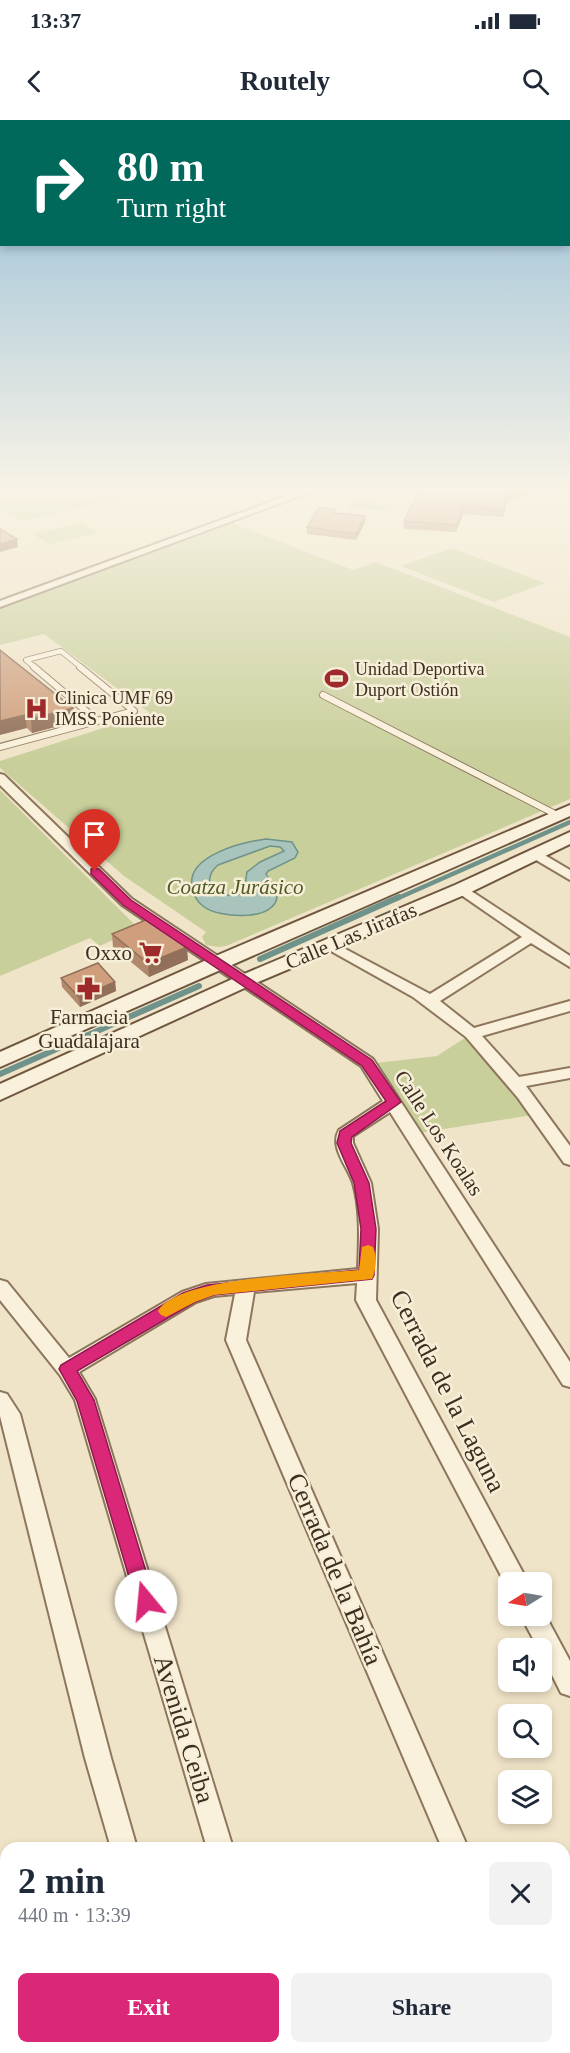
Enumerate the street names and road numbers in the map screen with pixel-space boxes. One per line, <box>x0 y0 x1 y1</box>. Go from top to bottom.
street label: Calle Las Jirafas <box>282 898 420 974</box>
street label: Calle Los Koalas <box>390 1066 488 1200</box>
street label: Cerrada de la Laguna <box>384 1285 512 1497</box>
street label: Cerrada de la Bahía <box>281 1469 389 1670</box>
street label: Avenida Ceiba <box>148 1651 220 1807</box>

